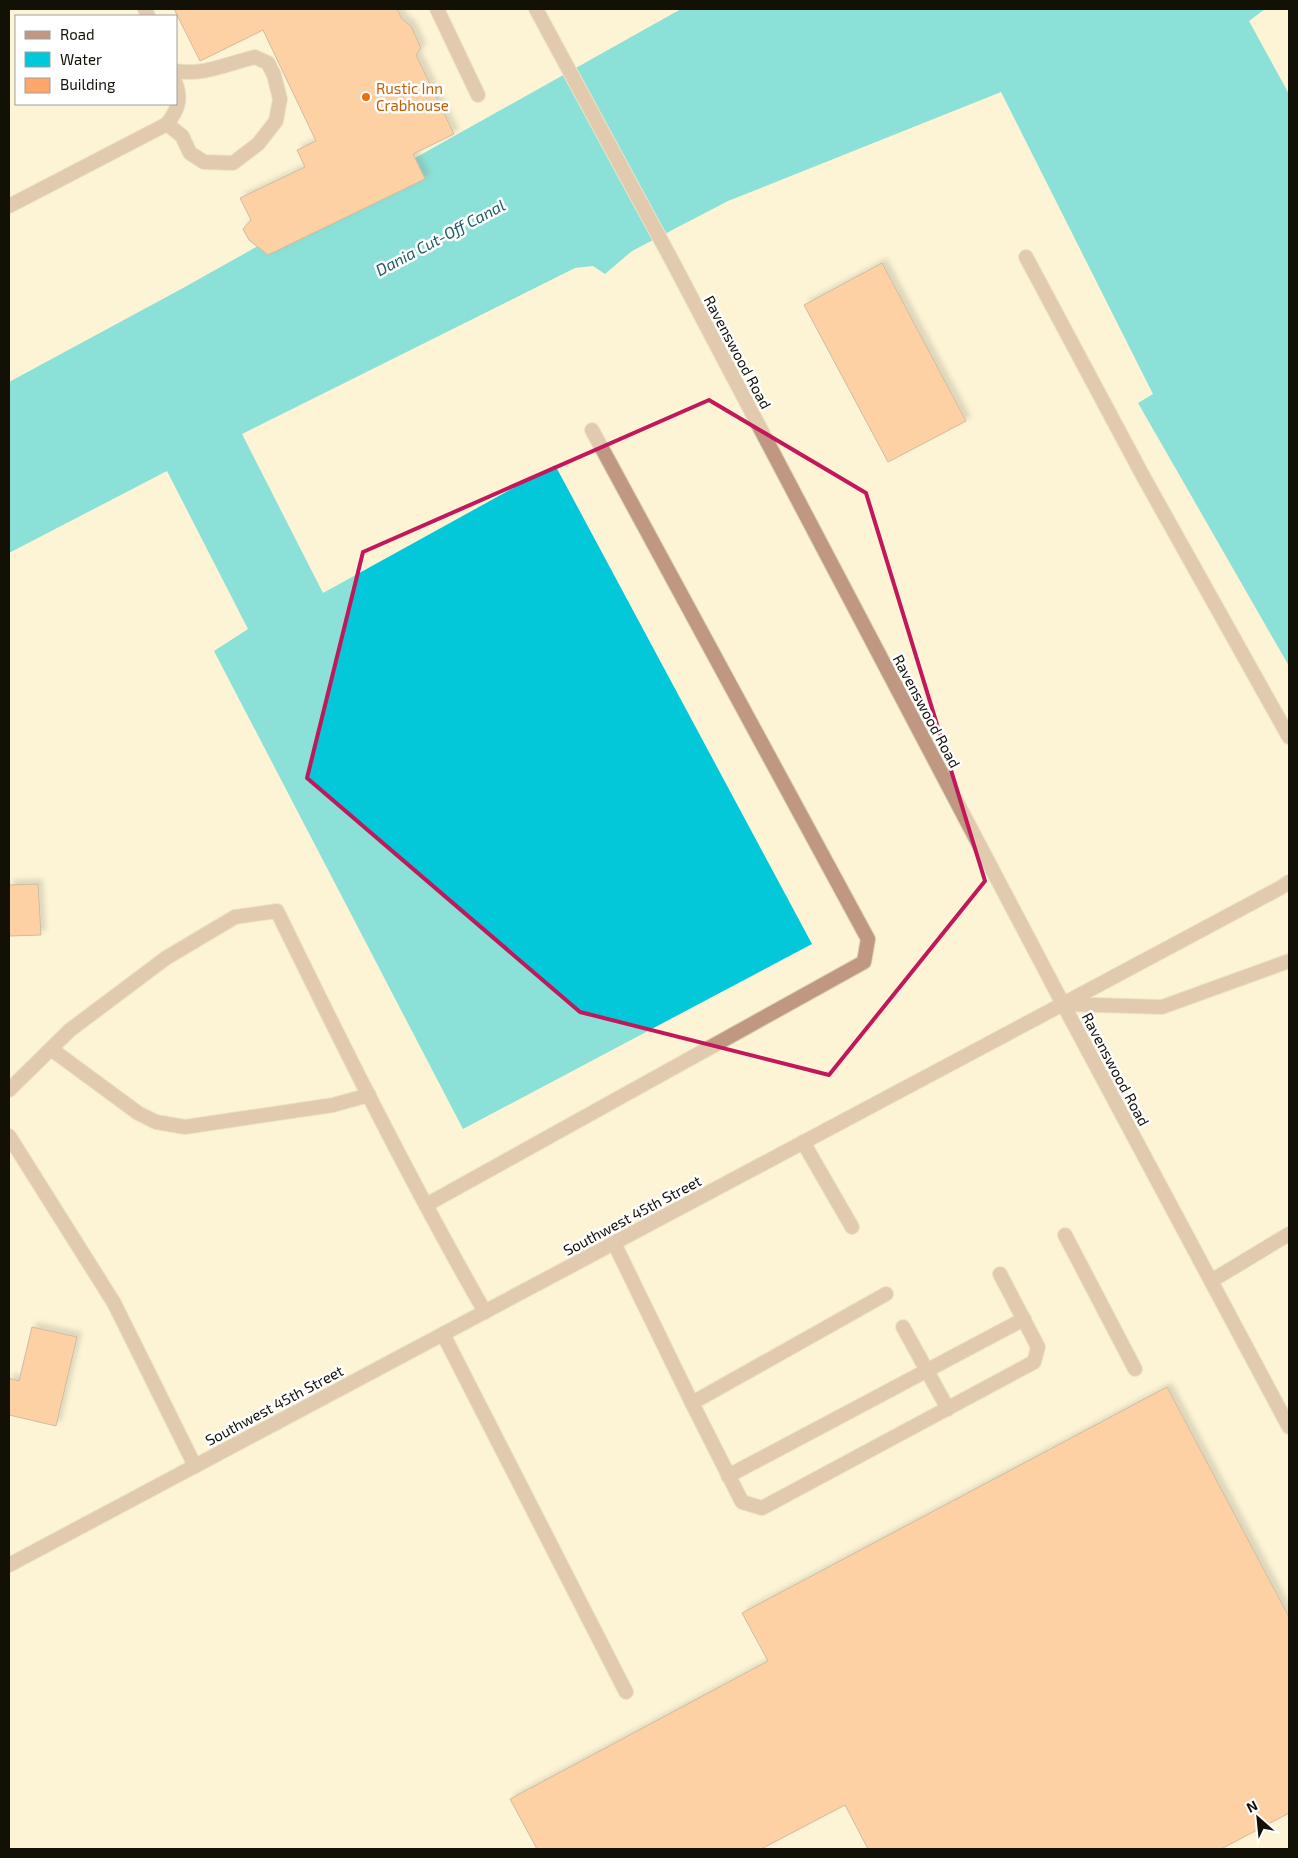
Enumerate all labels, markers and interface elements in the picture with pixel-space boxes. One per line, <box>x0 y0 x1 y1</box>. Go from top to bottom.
legend <box>15 15 178 105</box>
text: Road <box>60 25 95 43</box>
text: Water <box>60 50 102 68</box>
text: Building <box>60 75 116 93</box>
place label: Rustic Inn Crabhouse <box>376 79 449 114</box>
marker: Rustic Inn Crabhouse <box>360 91 372 103</box>
water label: Dania Cut-Off Canal <box>372 195 508 279</box>
street label: Ravenswood Road <box>701 292 775 412</box>
street label: Ravenswood Road <box>890 651 964 771</box>
street label: Ravenswood Road <box>1079 1009 1153 1129</box>
street label: Southwest 45th Street <box>560 1171 704 1259</box>
street label: Southwest 45th Street <box>202 1361 346 1449</box>
north arrow <box>1233 1793 1283 1843</box>
text: N <box>1244 1796 1260 1816</box>

